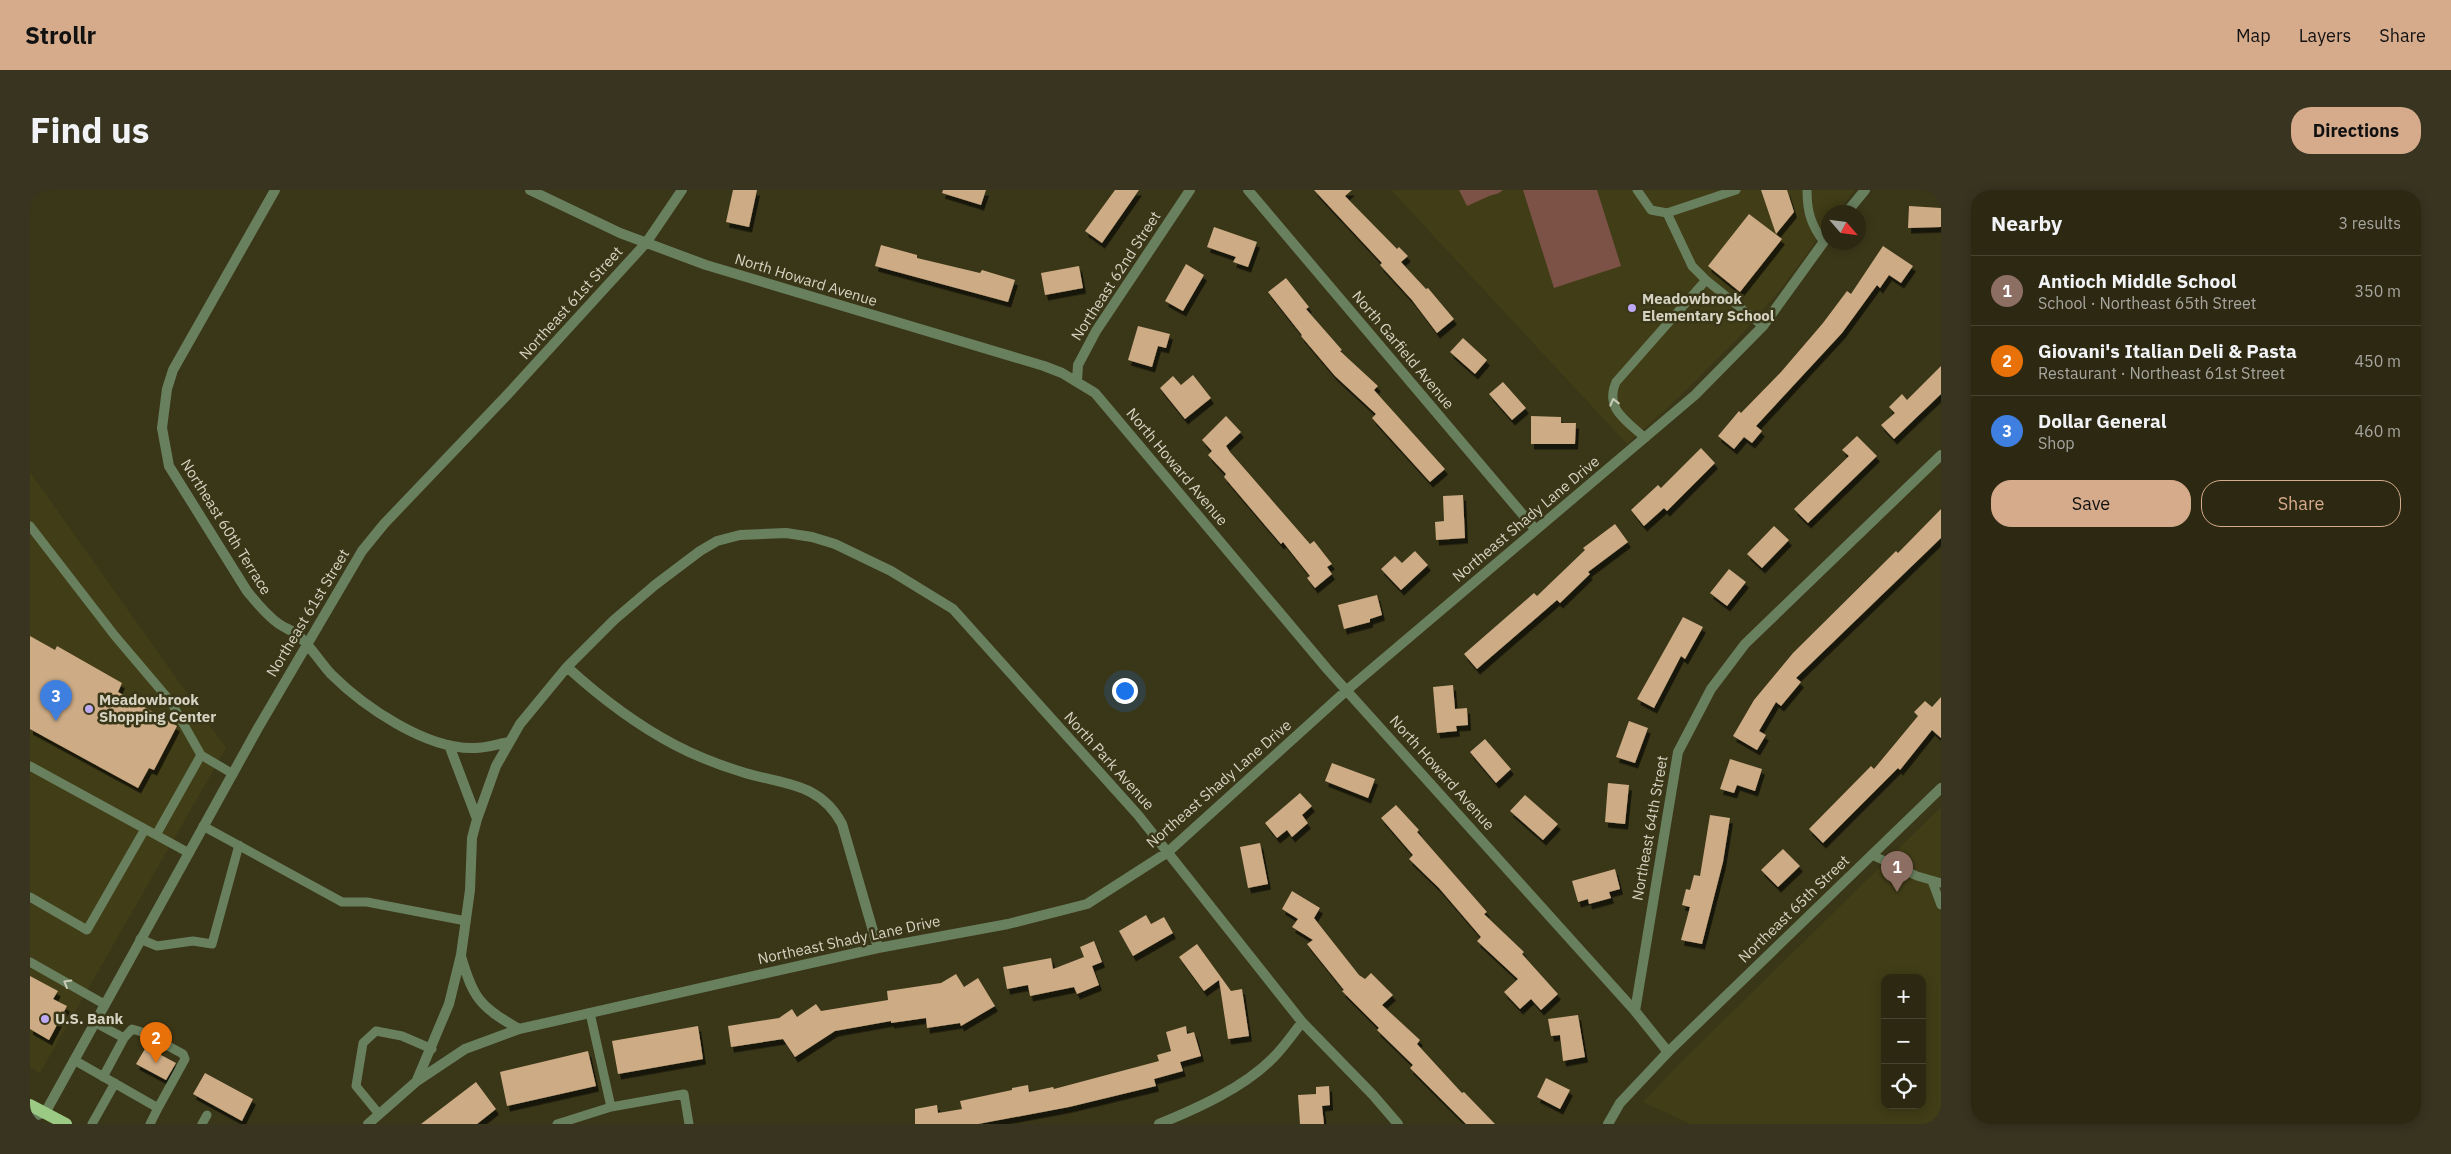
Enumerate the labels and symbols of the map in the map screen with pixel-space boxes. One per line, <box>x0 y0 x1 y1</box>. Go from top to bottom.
north arrow <box>1821 205 1866 250</box>
street label: Northeast 62nd Street <box>1067 207 1165 344</box>
street label: Northeast 61st Street <box>515 242 626 363</box>
street label: North Howard Avenue <box>733 249 880 310</box>
street label: North Garfield Avenue <box>1348 286 1459 413</box>
place label: Meadowbrook Elementary School <box>1642 289 1775 325</box>
marker: Meadowbrook Elementary School <box>1626 302 1638 314</box>
one-way arrow <box>1609 398 1620 407</box>
street label: North Howard Avenue <box>1123 404 1232 529</box>
street label: Northeast Shady Lane Drive <box>1448 451 1603 586</box>
street label: Northeast 60th Terrace <box>177 455 276 598</box>
street label: Northeast 61st Street <box>262 545 353 680</box>
your location <box>1112 678 1138 704</box>
pin: 3 <box>40 680 72 721</box>
place label: Meadowbrook Shopping Center <box>99 690 216 726</box>
marker: Meadowbrook Shopping Center <box>83 703 95 715</box>
street label: North Park Avenue <box>1060 708 1159 814</box>
street label: North Howard Avenue <box>1386 711 1499 834</box>
street label: Northeast Shady Lane Drive <box>1142 715 1295 852</box>
street label: Northeast 64th Street <box>1627 754 1672 902</box>
street label: Northeast 65th Street <box>1734 851 1853 967</box>
pin: 1 <box>1881 851 1913 892</box>
street label: Northeast Shady Lane Drive <box>756 911 942 968</box>
one-way arrow <box>64 979 73 989</box>
place label: U.S. Bank <box>55 1009 124 1028</box>
marker: U.S. Bank <box>39 1013 51 1025</box>
pin: 2 <box>140 1022 172 1063</box>

